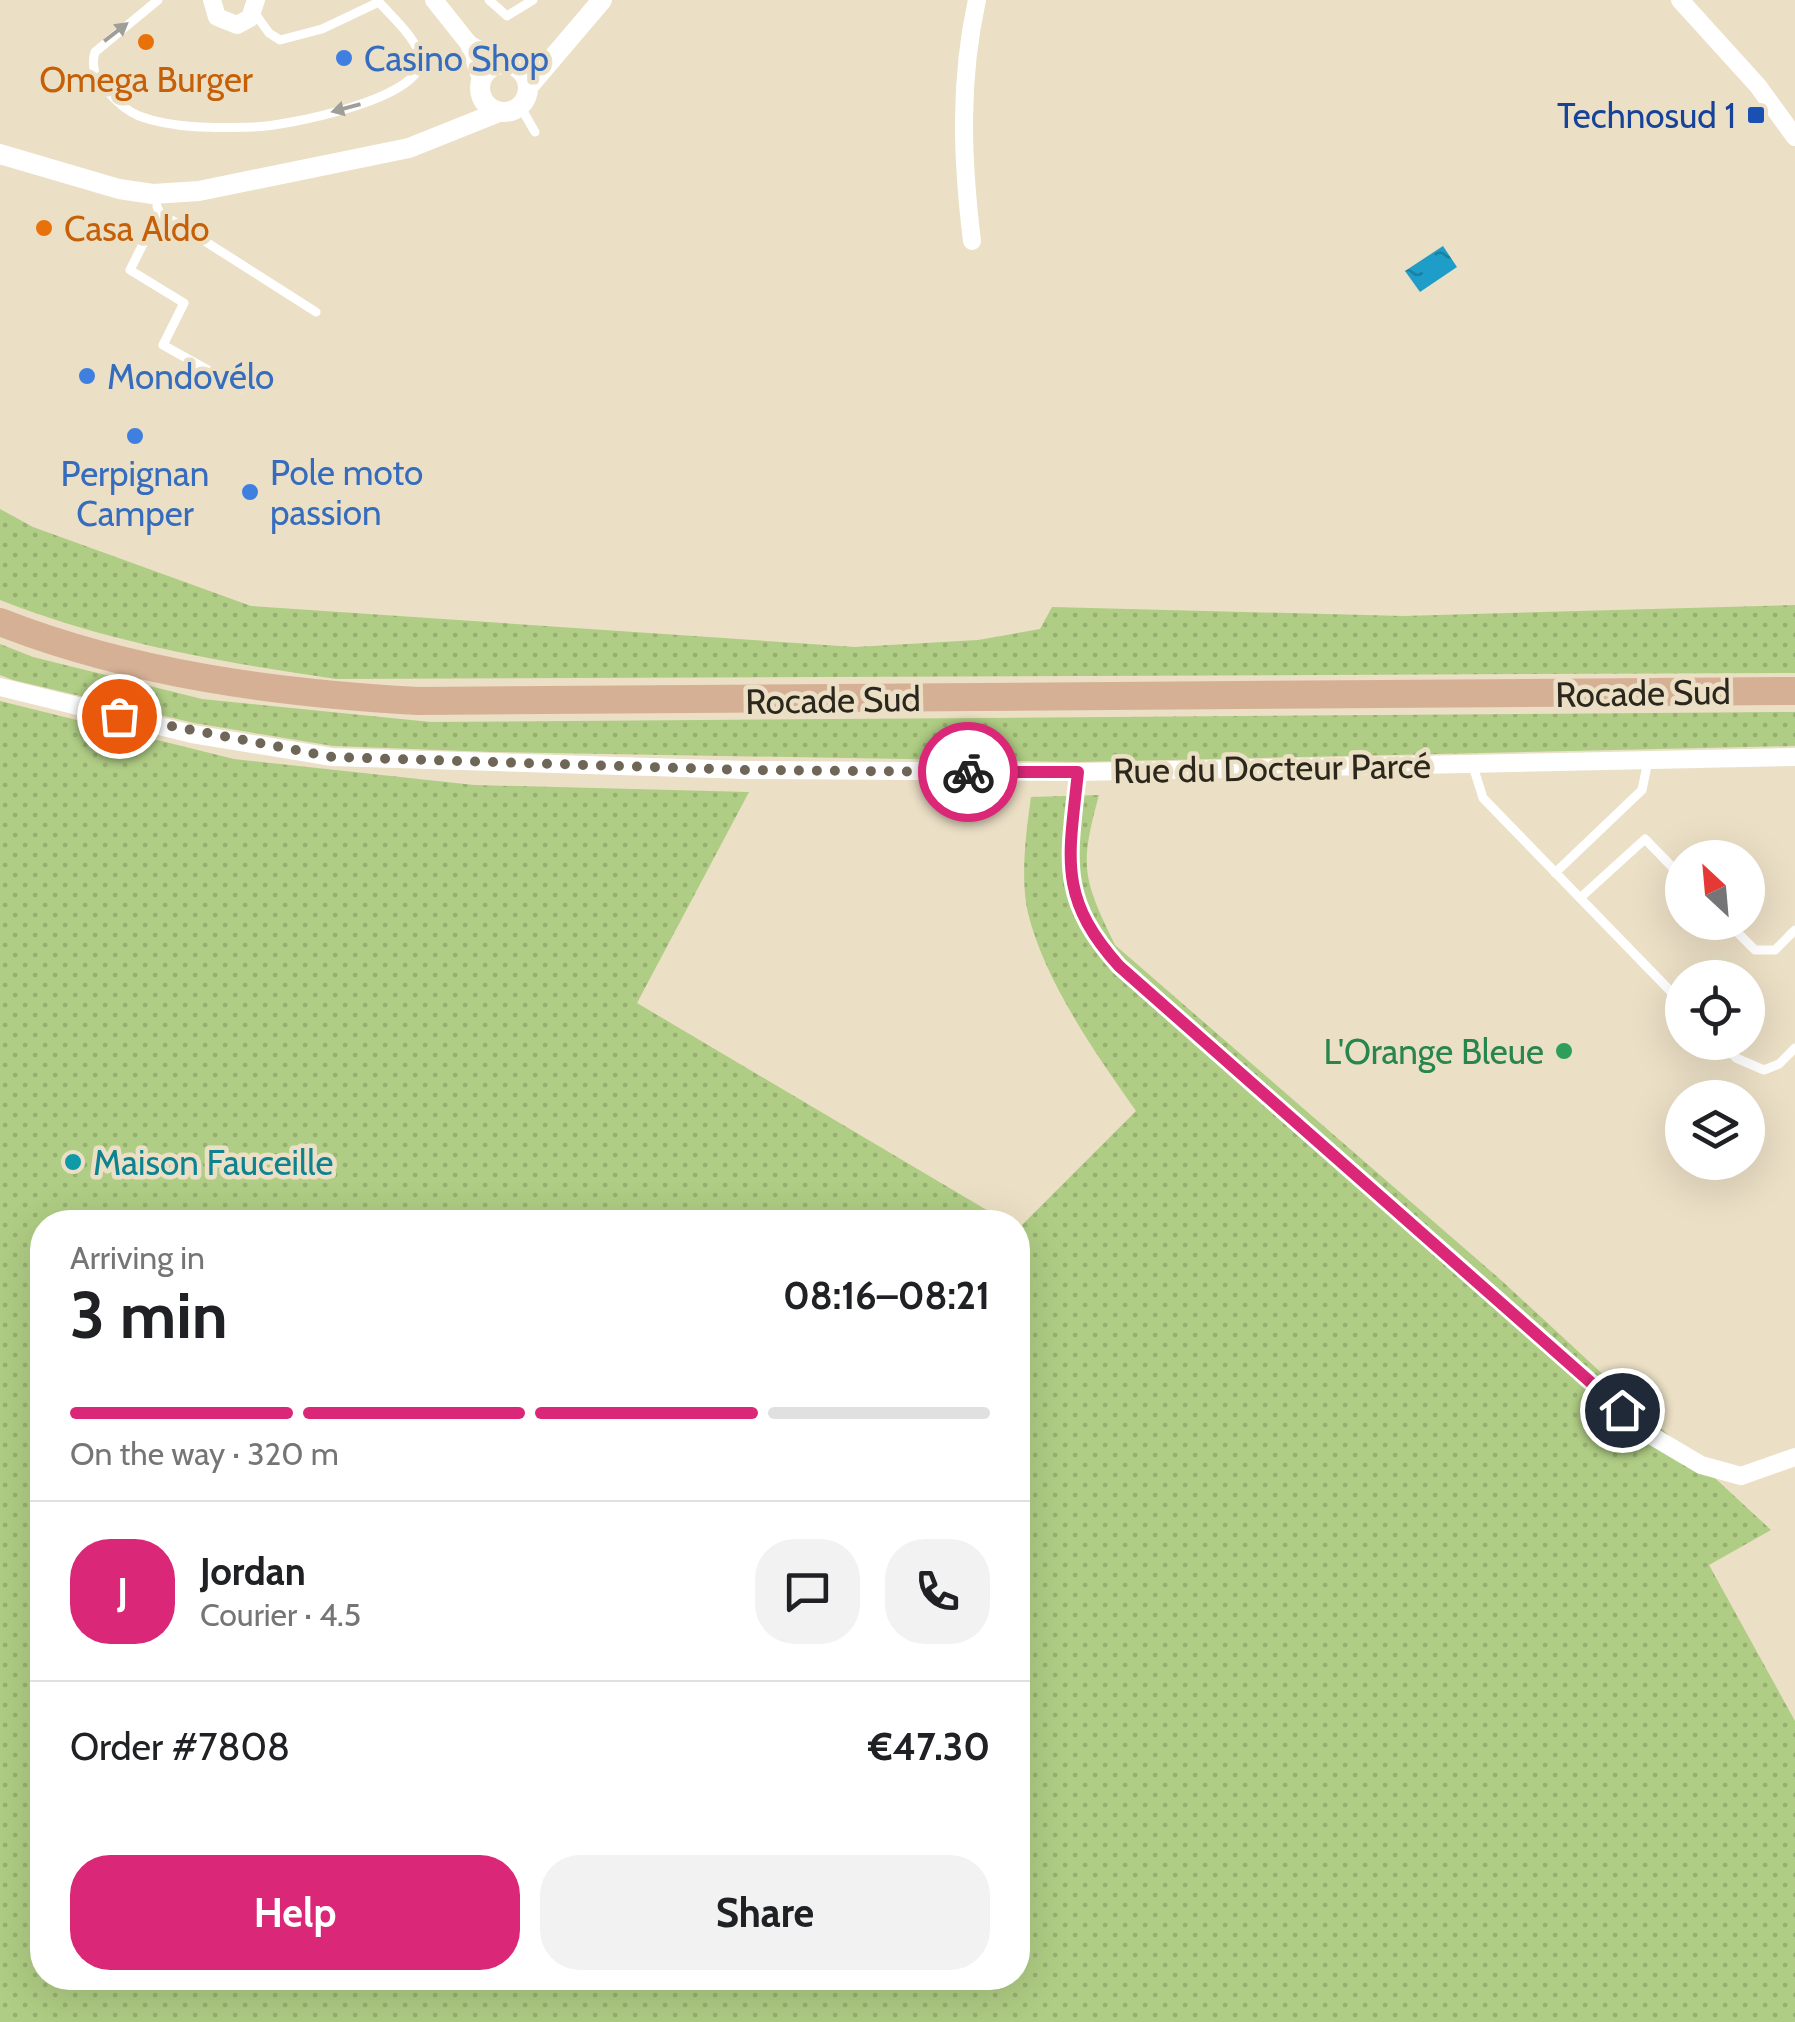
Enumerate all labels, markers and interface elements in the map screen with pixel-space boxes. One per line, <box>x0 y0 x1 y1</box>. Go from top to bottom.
one-way arrow <box>103 23 129 43</box>
marker: Omega Burger <box>135 31 157 53</box>
place label: Casino Shop <box>364 37 549 80</box>
marker: Casino Shop <box>333 47 355 69</box>
place label: Omega Burger <box>39 58 253 101</box>
place label: Technosud 1 <box>1557 94 1736 137</box>
one-way arrow <box>331 100 362 116</box>
marker: Technosud 1 <box>1745 104 1767 126</box>
place label: Casa Aldo <box>64 207 210 250</box>
marker: Casa Aldo <box>33 217 55 239</box>
place label: Mondovélo <box>107 355 274 398</box>
marker: Mondovélo <box>76 365 98 387</box>
marker: Perpignan Camper <box>124 425 146 447</box>
place label: Pole moto passion <box>270 451 423 534</box>
place label: Perpignan Camper <box>61 452 209 535</box>
marker: Pole moto passion <box>239 481 261 503</box>
street label: Rocade Sud <box>1555 670 1731 716</box>
pin <box>77 674 162 759</box>
street label: Rocade Sud <box>745 677 921 723</box>
icon: bag <box>92 689 147 744</box>
courier <box>918 722 1018 822</box>
street label: Rue du Docteur Parcé <box>1113 744 1431 792</box>
icon: bike <box>941 745 996 800</box>
north arrow <box>1665 840 1765 940</box>
map controls <box>1665 840 1765 1180</box>
button: locate <box>1665 960 1765 1060</box>
place label: L'Orange Bleue <box>1324 1030 1544 1073</box>
marker: L'Orange Bleue <box>1553 1040 1575 1062</box>
button: layers <box>1665 1080 1765 1180</box>
place label: Maison Fauceille <box>93 1141 333 1184</box>
marker: Maison Fauceille <box>62 1151 84 1173</box>
text: Arriving in <box>70 1238 205 1277</box>
text: 08:16–08:21 <box>783 1272 990 1319</box>
text: 3 min <box>70 1275 228 1354</box>
pin <box>1580 1368 1665 1453</box>
icon: home <box>1595 1383 1650 1438</box>
text: On the way · 320 m <box>70 1434 339 1473</box>
button: chat <box>755 1539 860 1644</box>
button: phone <box>885 1539 990 1644</box>
text: Jordan <box>200 1548 306 1595</box>
text: J <box>117 1568 128 1615</box>
text: Courier · 4.5 <box>200 1595 361 1634</box>
text: Order #7808 <box>70 1723 290 1770</box>
text: €47.30 <box>868 1723 990 1770</box>
button: Help <box>70 1855 520 1970</box>
button: Share <box>540 1855 990 1970</box>

